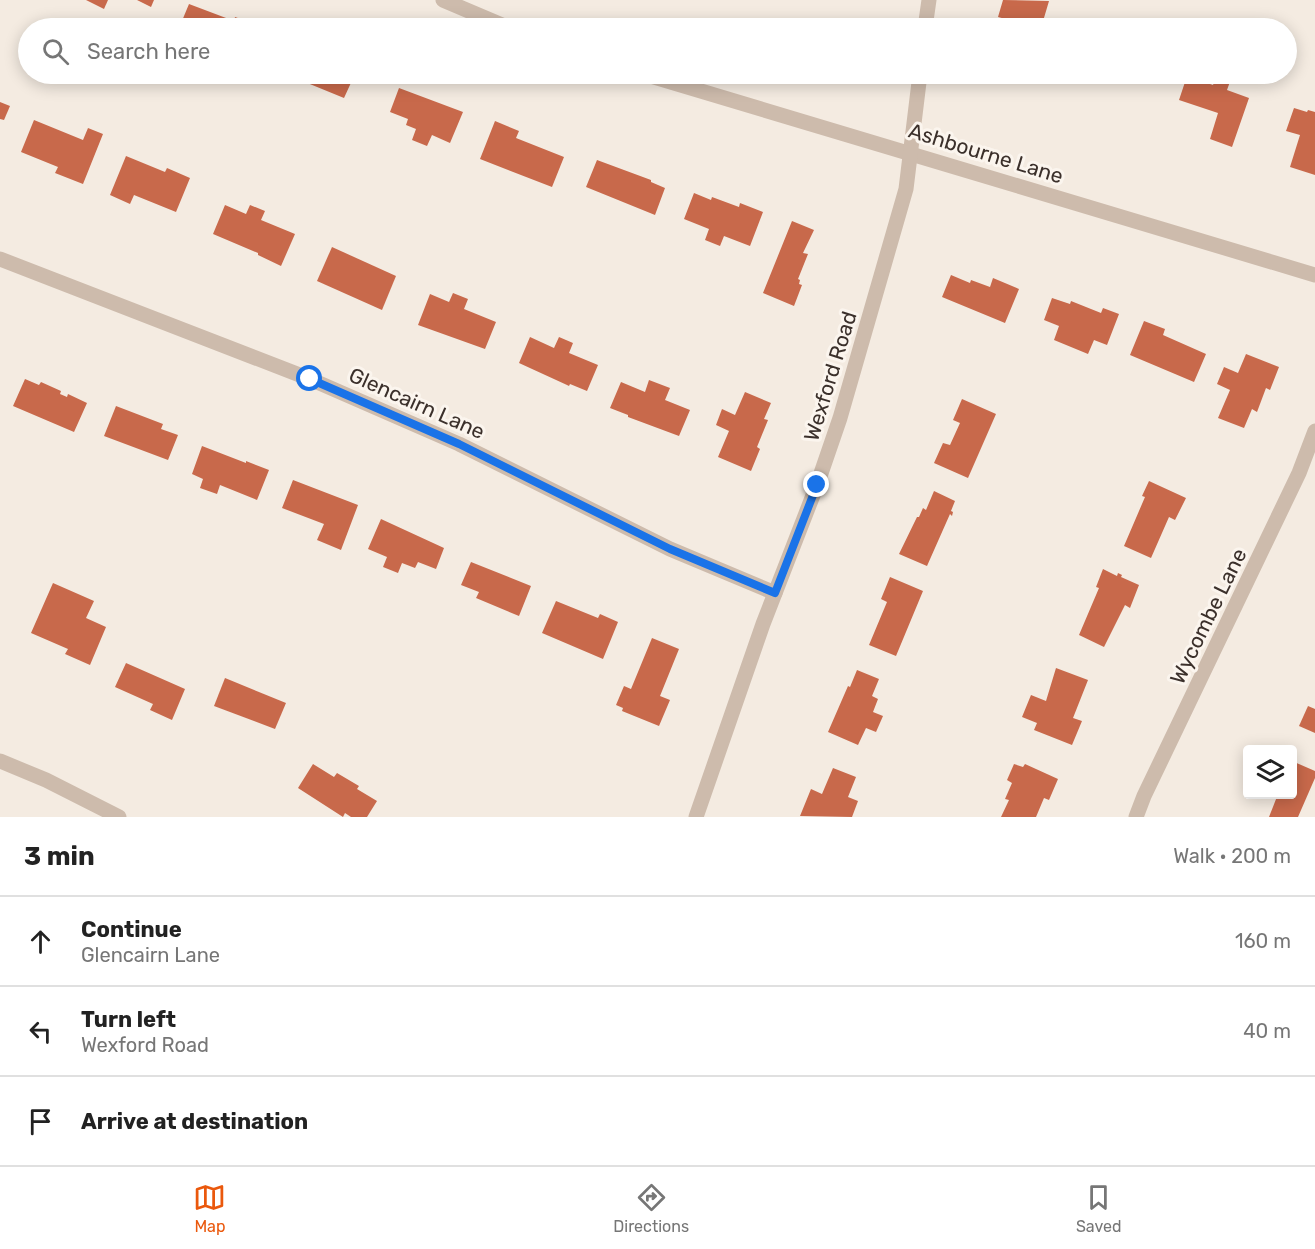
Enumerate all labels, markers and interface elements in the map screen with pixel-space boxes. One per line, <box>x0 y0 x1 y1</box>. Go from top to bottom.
search box <box>18 18 1297 84</box>
icon: search <box>39 35 72 68</box>
text: Search here <box>87 38 210 65</box>
street label: Ashbourne Lane <box>906 118 1066 188</box>
street label: Wexford Road <box>798 308 862 444</box>
street label: Glencairn Lane <box>345 362 489 444</box>
route start <box>296 365 322 391</box>
route end <box>803 471 829 497</box>
street label: Wycombe Lane <box>1164 544 1252 688</box>
map controls <box>1243 745 1297 799</box>
button: layers <box>1243 745 1297 799</box>
text: 3 min <box>24 841 95 872</box>
text: Walk · 200 m <box>1173 844 1291 868</box>
text: Continue <box>81 916 182 943</box>
icon: ahead <box>24 925 57 958</box>
text: 160 m <box>1235 929 1291 953</box>
text: Glencairn Lane <box>81 943 220 967</box>
text: Turn left <box>81 1006 176 1033</box>
icon: left <box>24 1015 57 1048</box>
text: 40 m <box>1243 1019 1291 1043</box>
text: Wexford Road <box>81 1033 209 1057</box>
icon: arrive <box>24 1105 57 1138</box>
text: Arrive at destination <box>81 1108 308 1135</box>
tab: Map <box>193 1181 226 1236</box>
tab: Directions <box>613 1181 689 1236</box>
tab: Saved <box>1076 1181 1122 1236</box>

